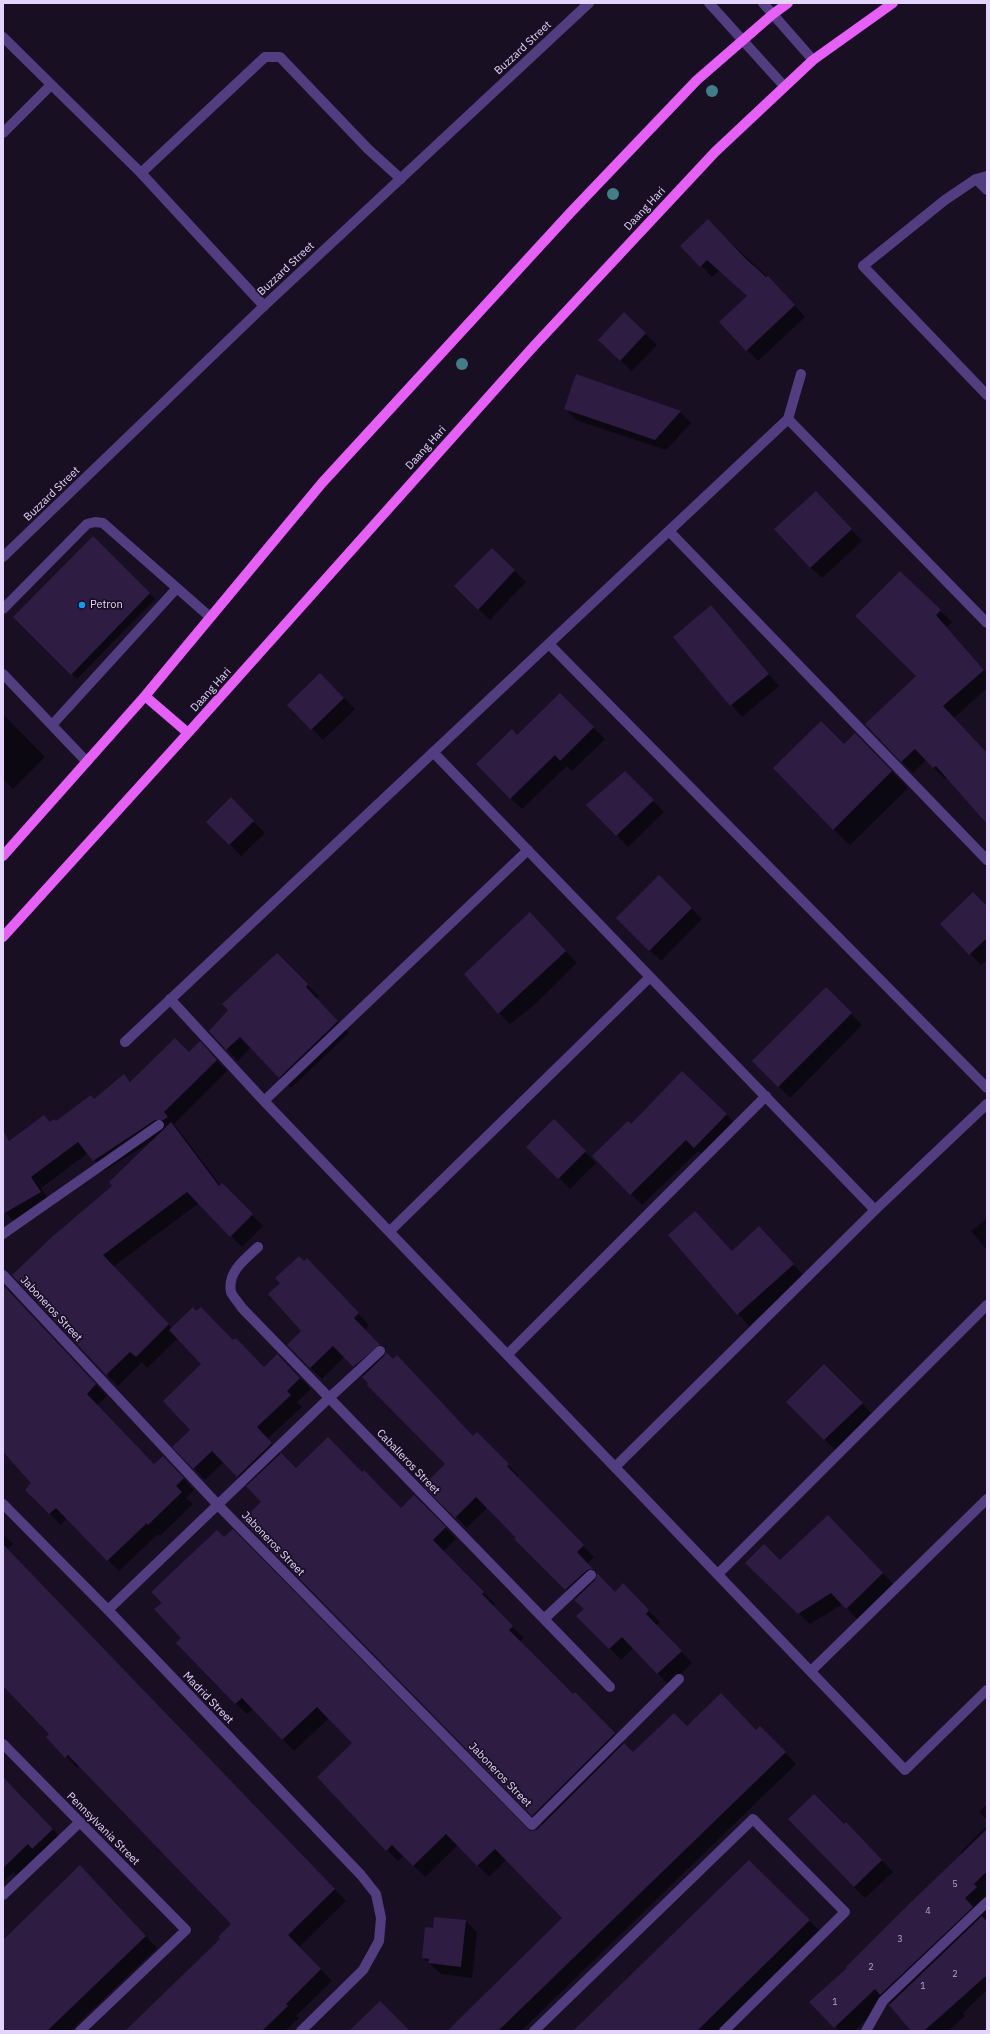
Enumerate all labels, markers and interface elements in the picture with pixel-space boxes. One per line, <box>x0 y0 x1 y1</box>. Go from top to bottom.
street label: Buzzard Street <box>492 18 554 78</box>
street label: Daang Hari <box>622 185 668 233</box>
street label: Buzzard Street <box>255 239 317 299</box>
street label: Daang Hari <box>403 423 449 473</box>
street label: Buzzard Street <box>21 464 83 524</box>
place label: Petron <box>90 598 123 612</box>
marker: Petron <box>77 600 87 610</box>
street label: Daang Hari <box>188 665 234 715</box>
street label: Jaboneros Street <box>17 1274 85 1344</box>
street label: Caballeros Street <box>374 1427 442 1497</box>
street label: Jaboneros Street <box>239 1509 307 1579</box>
street label: Madrid Street <box>180 1669 236 1727</box>
street label: Jaboneros Street <box>466 1740 534 1810</box>
street label: Pennsylvania Street <box>64 1790 142 1868</box>
house number: 5 <box>952 1879 958 1889</box>
house number: 4 <box>925 1906 931 1916</box>
house number: 3 <box>897 1934 903 1944</box>
house number: 2 <box>868 1962 874 1972</box>
house number: 2 <box>952 1969 958 1979</box>
house number: 1 <box>920 1981 926 1991</box>
house number: 1 <box>832 1997 838 2007</box>

